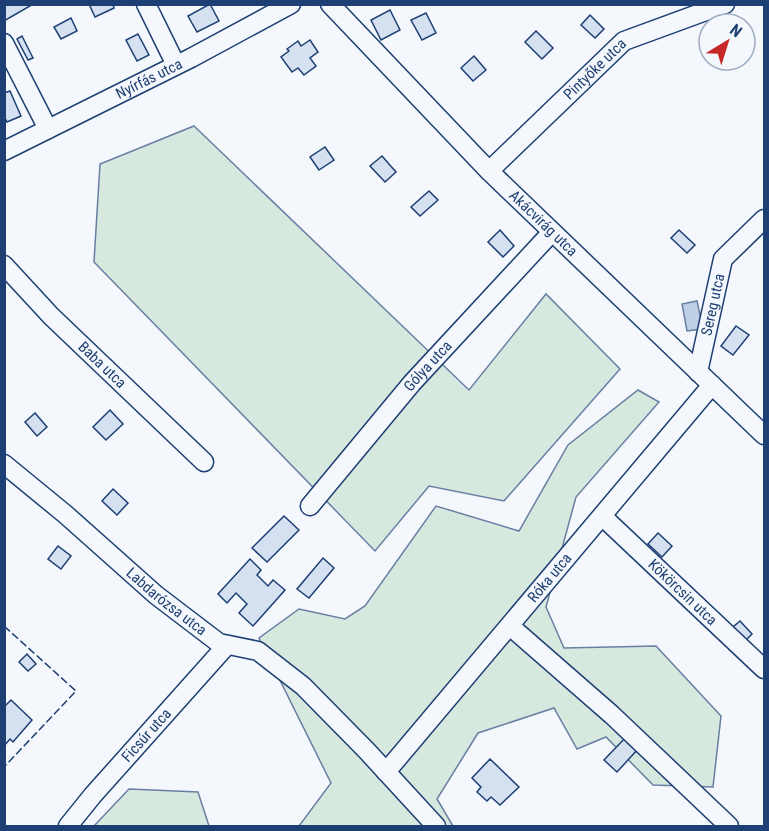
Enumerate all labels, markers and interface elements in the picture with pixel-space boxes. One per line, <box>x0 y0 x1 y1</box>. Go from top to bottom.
north arrow <box>697 12 757 72</box>
text: N <box>726 20 746 41</box>
street label: Pintyőke utca <box>560 35 630 103</box>
street label: Nyírfás utca <box>113 55 185 103</box>
street label: Akácvirág utca <box>506 186 581 260</box>
street label: Sereg utca <box>697 272 728 337</box>
street label: Gólya utca <box>400 337 456 395</box>
street label: Baba utca <box>74 338 130 392</box>
street label: Róka utca <box>524 549 575 606</box>
street label: Kökörcsin utca <box>645 555 721 629</box>
street label: Labdarózsa utca <box>123 564 210 639</box>
street label: Ficsúr utca <box>118 705 175 766</box>

